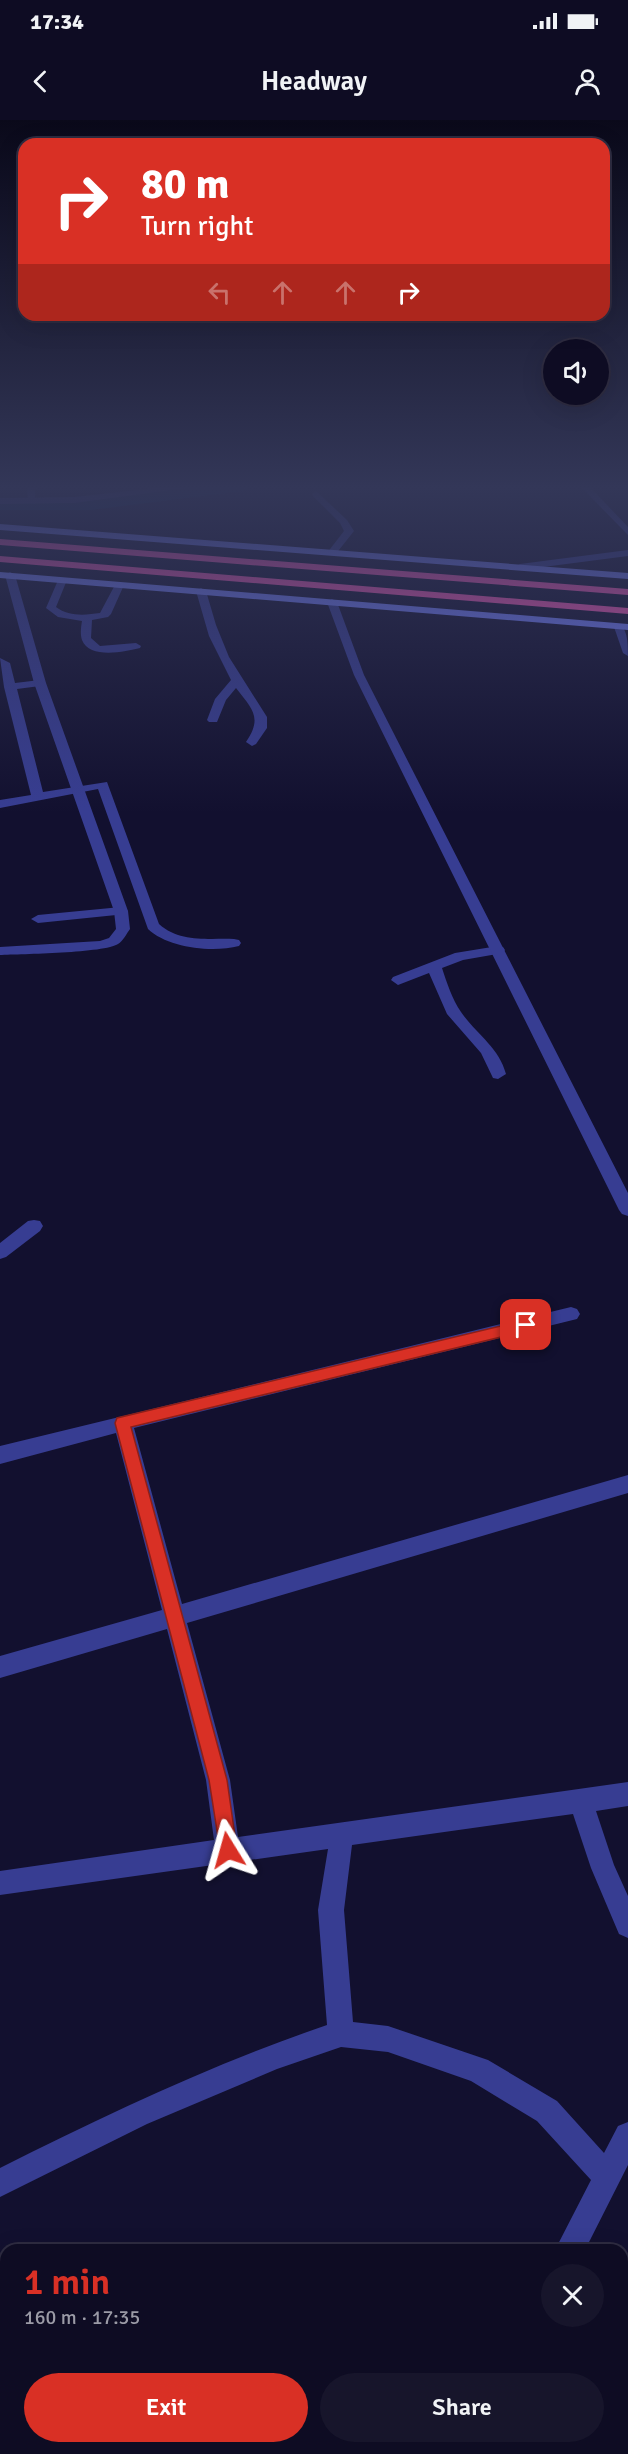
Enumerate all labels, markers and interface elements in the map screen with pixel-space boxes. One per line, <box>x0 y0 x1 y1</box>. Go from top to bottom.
text: 17:34 <box>30 8 84 35</box>
icon: back <box>24 65 57 98</box>
text: Headway <box>261 65 367 98</box>
icon: person <box>571 65 604 98</box>
text: 80 m <box>141 159 230 210</box>
icon: right <box>42 162 120 240</box>
text: Turn right <box>141 210 254 243</box>
icon: left <box>203 276 236 309</box>
icon: ahead <box>266 276 299 309</box>
icon: ahead <box>329 276 362 309</box>
icon: right <box>392 276 425 309</box>
map controls <box>543 339 609 405</box>
button: sound <box>543 339 609 405</box>
pin <box>500 1299 551 1350</box>
icon: arrive <box>509 1308 542 1341</box>
position arrow <box>196 1818 260 1882</box>
text: 1 min <box>24 2260 110 2305</box>
button: close <box>541 2264 604 2327</box>
text: 160 m · 17:35 <box>24 2305 140 2330</box>
button: Exit <box>24 2373 308 2442</box>
button: Share <box>320 2373 604 2442</box>

